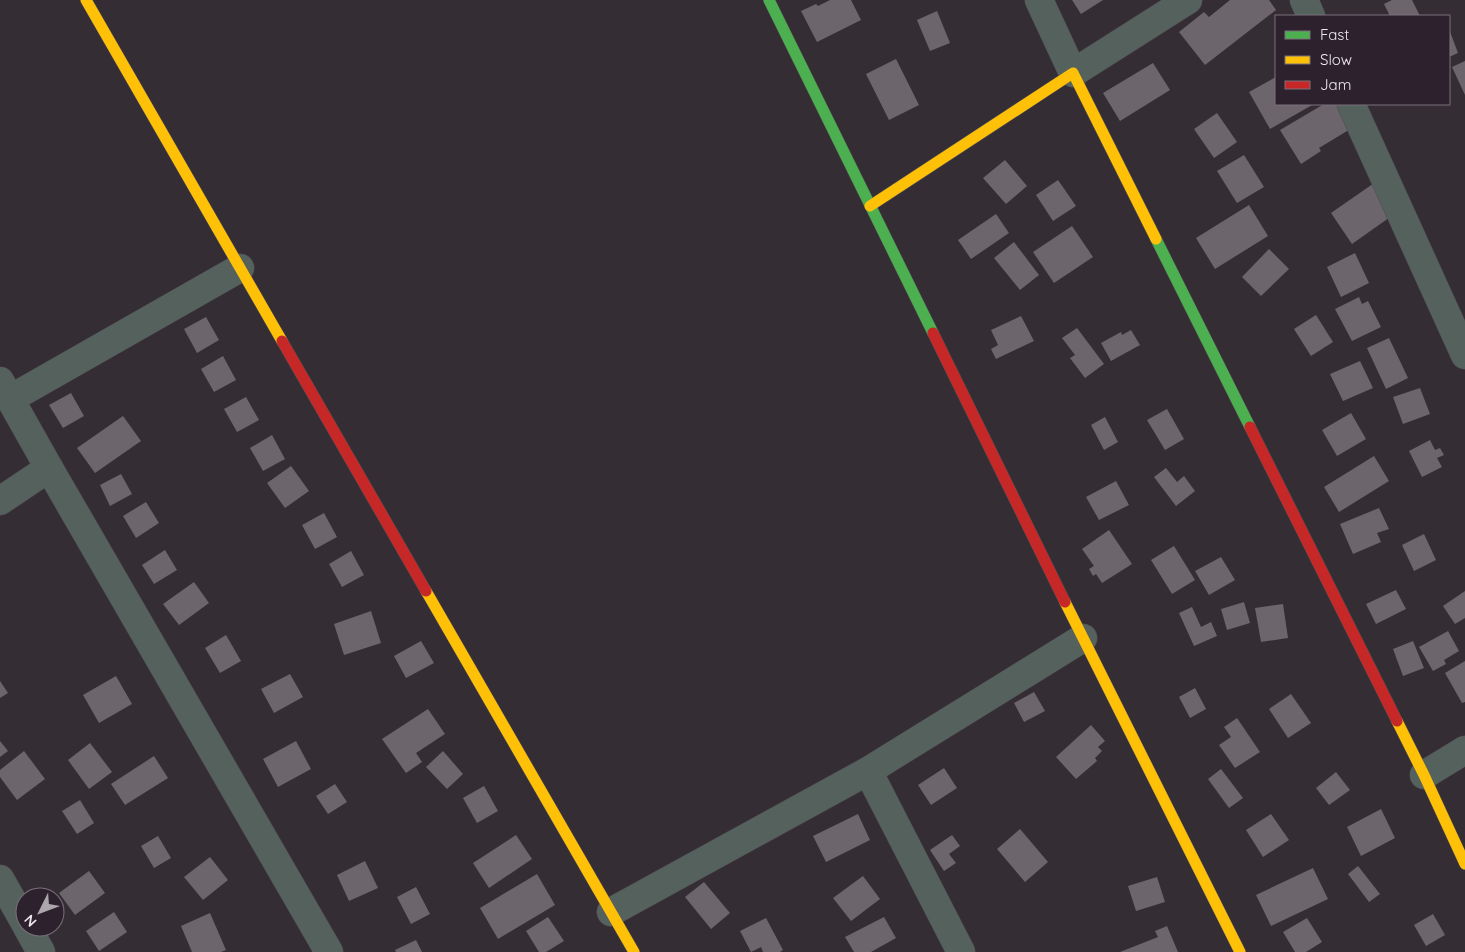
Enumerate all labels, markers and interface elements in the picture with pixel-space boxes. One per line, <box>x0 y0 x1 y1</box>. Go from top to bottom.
legend <box>1275 15 1450 105</box>
text: Fast <box>1320 25 1349 44</box>
text: Slow <box>1320 50 1352 69</box>
text: Jam <box>1320 75 1351 94</box>
north arrow <box>15 887 65 937</box>
text: N <box>20 911 40 931</box>

